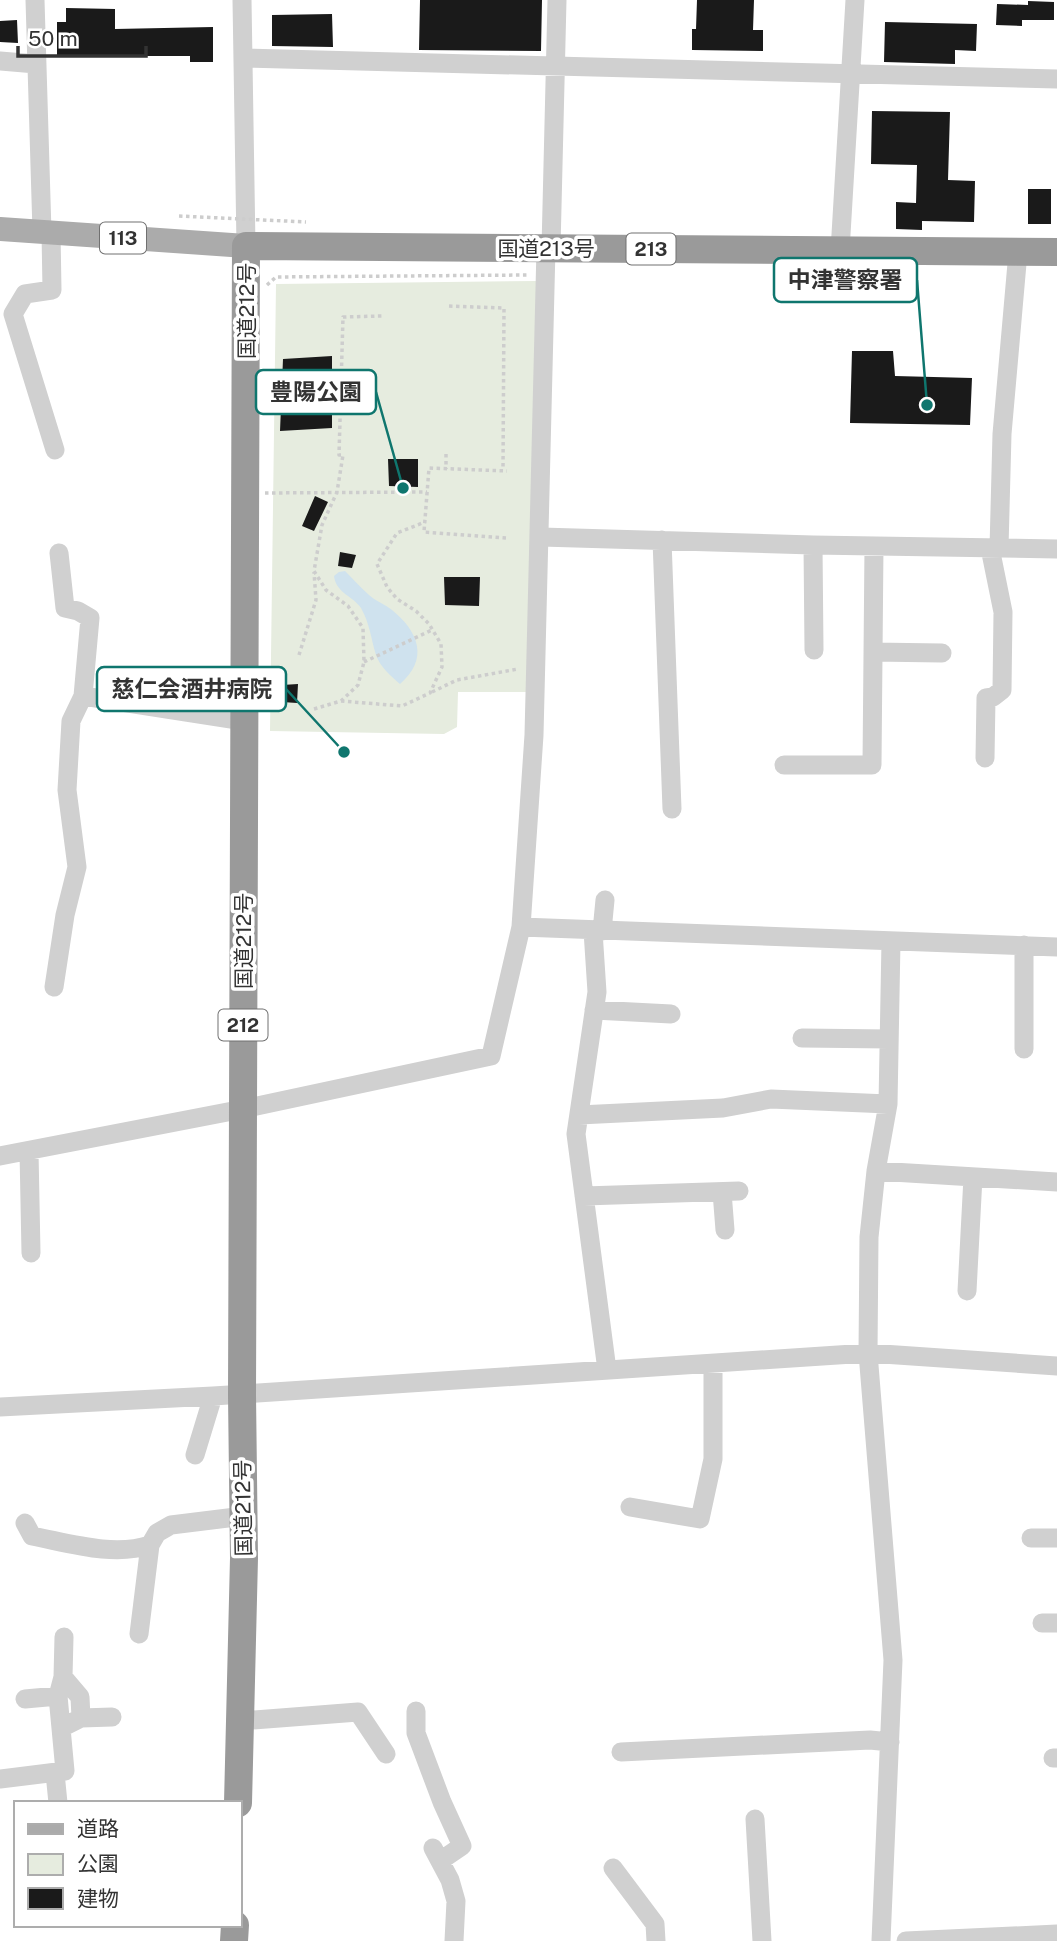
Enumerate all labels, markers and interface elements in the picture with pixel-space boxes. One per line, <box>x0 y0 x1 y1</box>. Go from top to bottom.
scale bar <box>18 14 145 58</box>
text: 50 m <box>28 26 78 51</box>
road number: 113 <box>100 222 146 254</box>
road number: 213 <box>626 233 676 264</box>
street label: 国道213号 <box>497 236 595 261</box>
callout: 中津警察署 <box>774 258 917 302</box>
street label: 国道212号 <box>234 263 259 359</box>
text: 中津警察署 <box>788 266 903 293</box>
callout: 豊陽公園 <box>256 370 376 414</box>
text: 豊陽公園 <box>270 378 362 405</box>
callout: 慈仁会酒井病院 <box>97 667 286 711</box>
text: 慈仁会酒井病院 <box>112 675 273 702</box>
street label: 国道212号 <box>231 893 256 989</box>
road number: 212 <box>218 1009 268 1040</box>
street label: 国道212号 <box>230 1459 256 1557</box>
legend <box>14 1801 242 1927</box>
text: 道路 <box>77 1816 119 1841</box>
text: 公園 <box>77 1851 119 1876</box>
text: 建物 <box>77 1886 119 1911</box>

